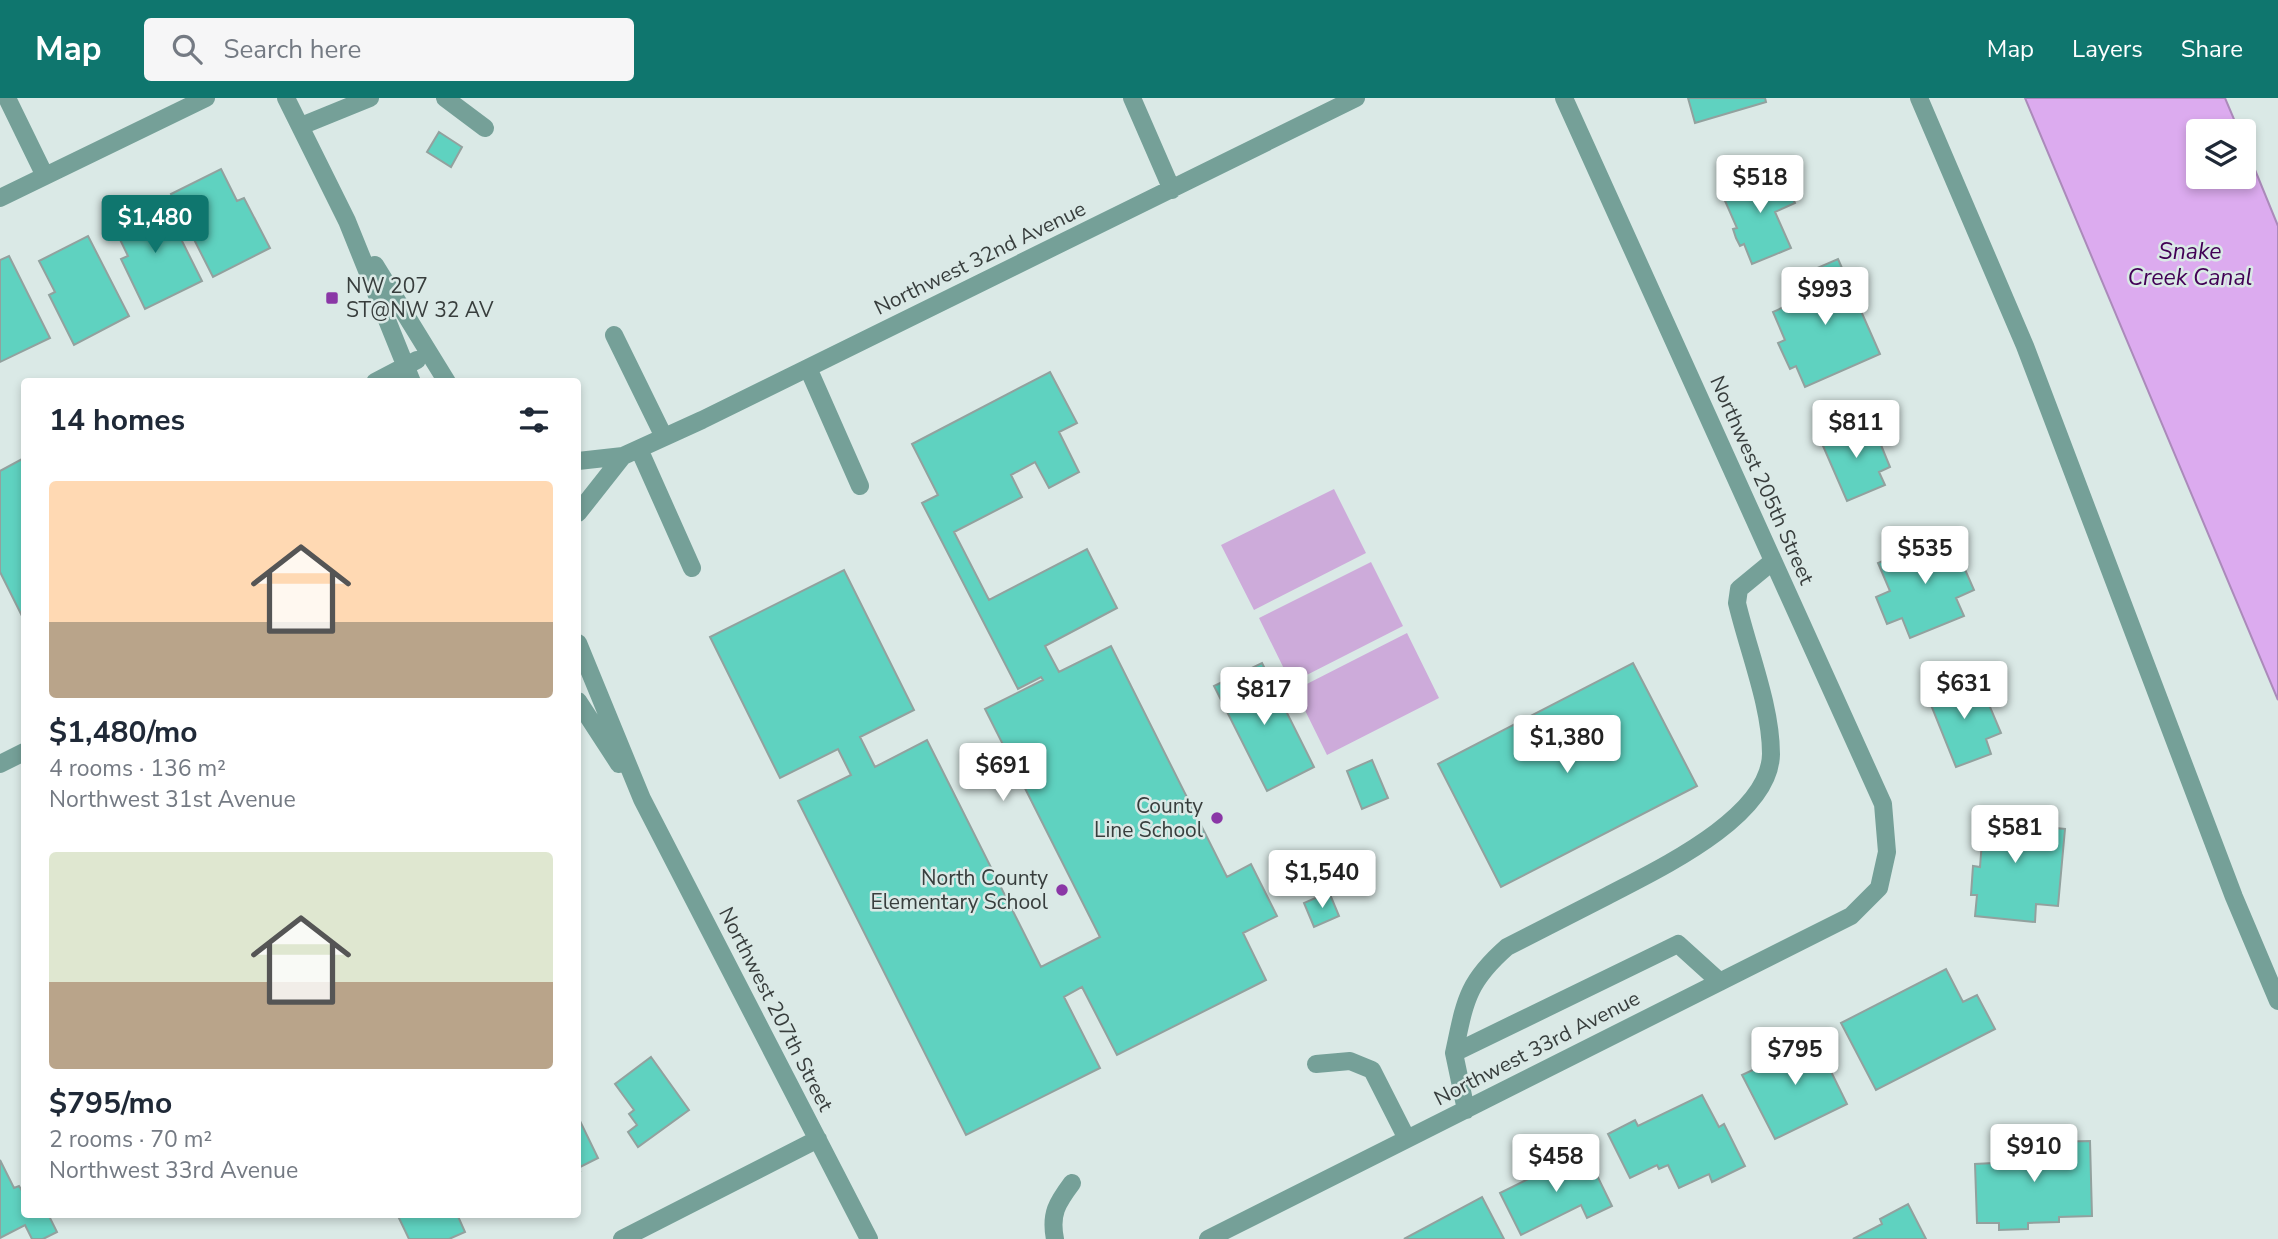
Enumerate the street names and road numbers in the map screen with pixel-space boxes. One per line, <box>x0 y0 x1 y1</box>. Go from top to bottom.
street label: Northwest 32nd Avenue <box>870 195 1090 321</box>
street label: Northwest 205th Street <box>1703 371 1821 589</box>
street label: Northwest 207th Street <box>712 902 840 1116</box>
street label: Northwest 33rd Avenue <box>1429 984 1645 1112</box>

